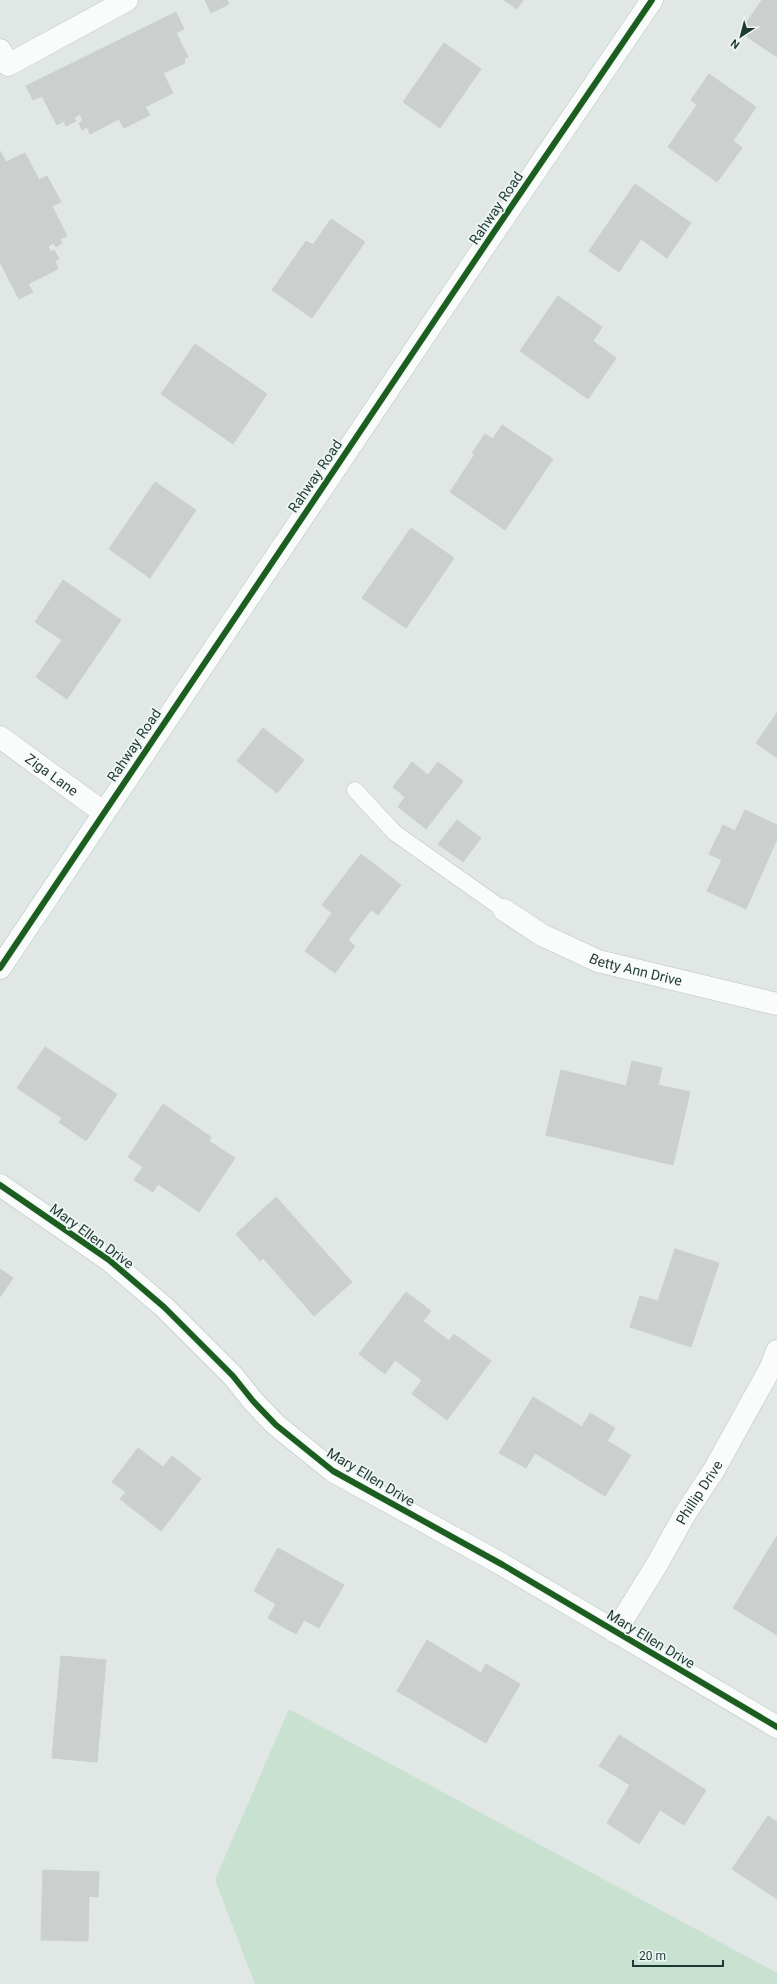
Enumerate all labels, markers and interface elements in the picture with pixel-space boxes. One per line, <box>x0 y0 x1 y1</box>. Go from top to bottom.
north arrow <box>721 16 761 56</box>
text: N <box>728 36 742 51</box>
street label: Rahway Road <box>466 169 526 247</box>
street label: Rahway Road <box>285 437 345 515</box>
street label: Rahway Road <box>104 706 164 784</box>
street label: Ziga Lane <box>22 750 81 799</box>
street label: Betty Ann Drive <box>587 950 684 989</box>
street label: Mary Ellen Drive <box>47 1200 137 1272</box>
street label: Mary Ellen Drive <box>324 1444 418 1510</box>
street label: Phillip Drive <box>673 1458 726 1527</box>
street label: Mary Ellen Drive <box>604 1606 698 1672</box>
scale bar <box>633 1942 723 1968</box>
text: 20 m <box>639 1949 666 1963</box>

